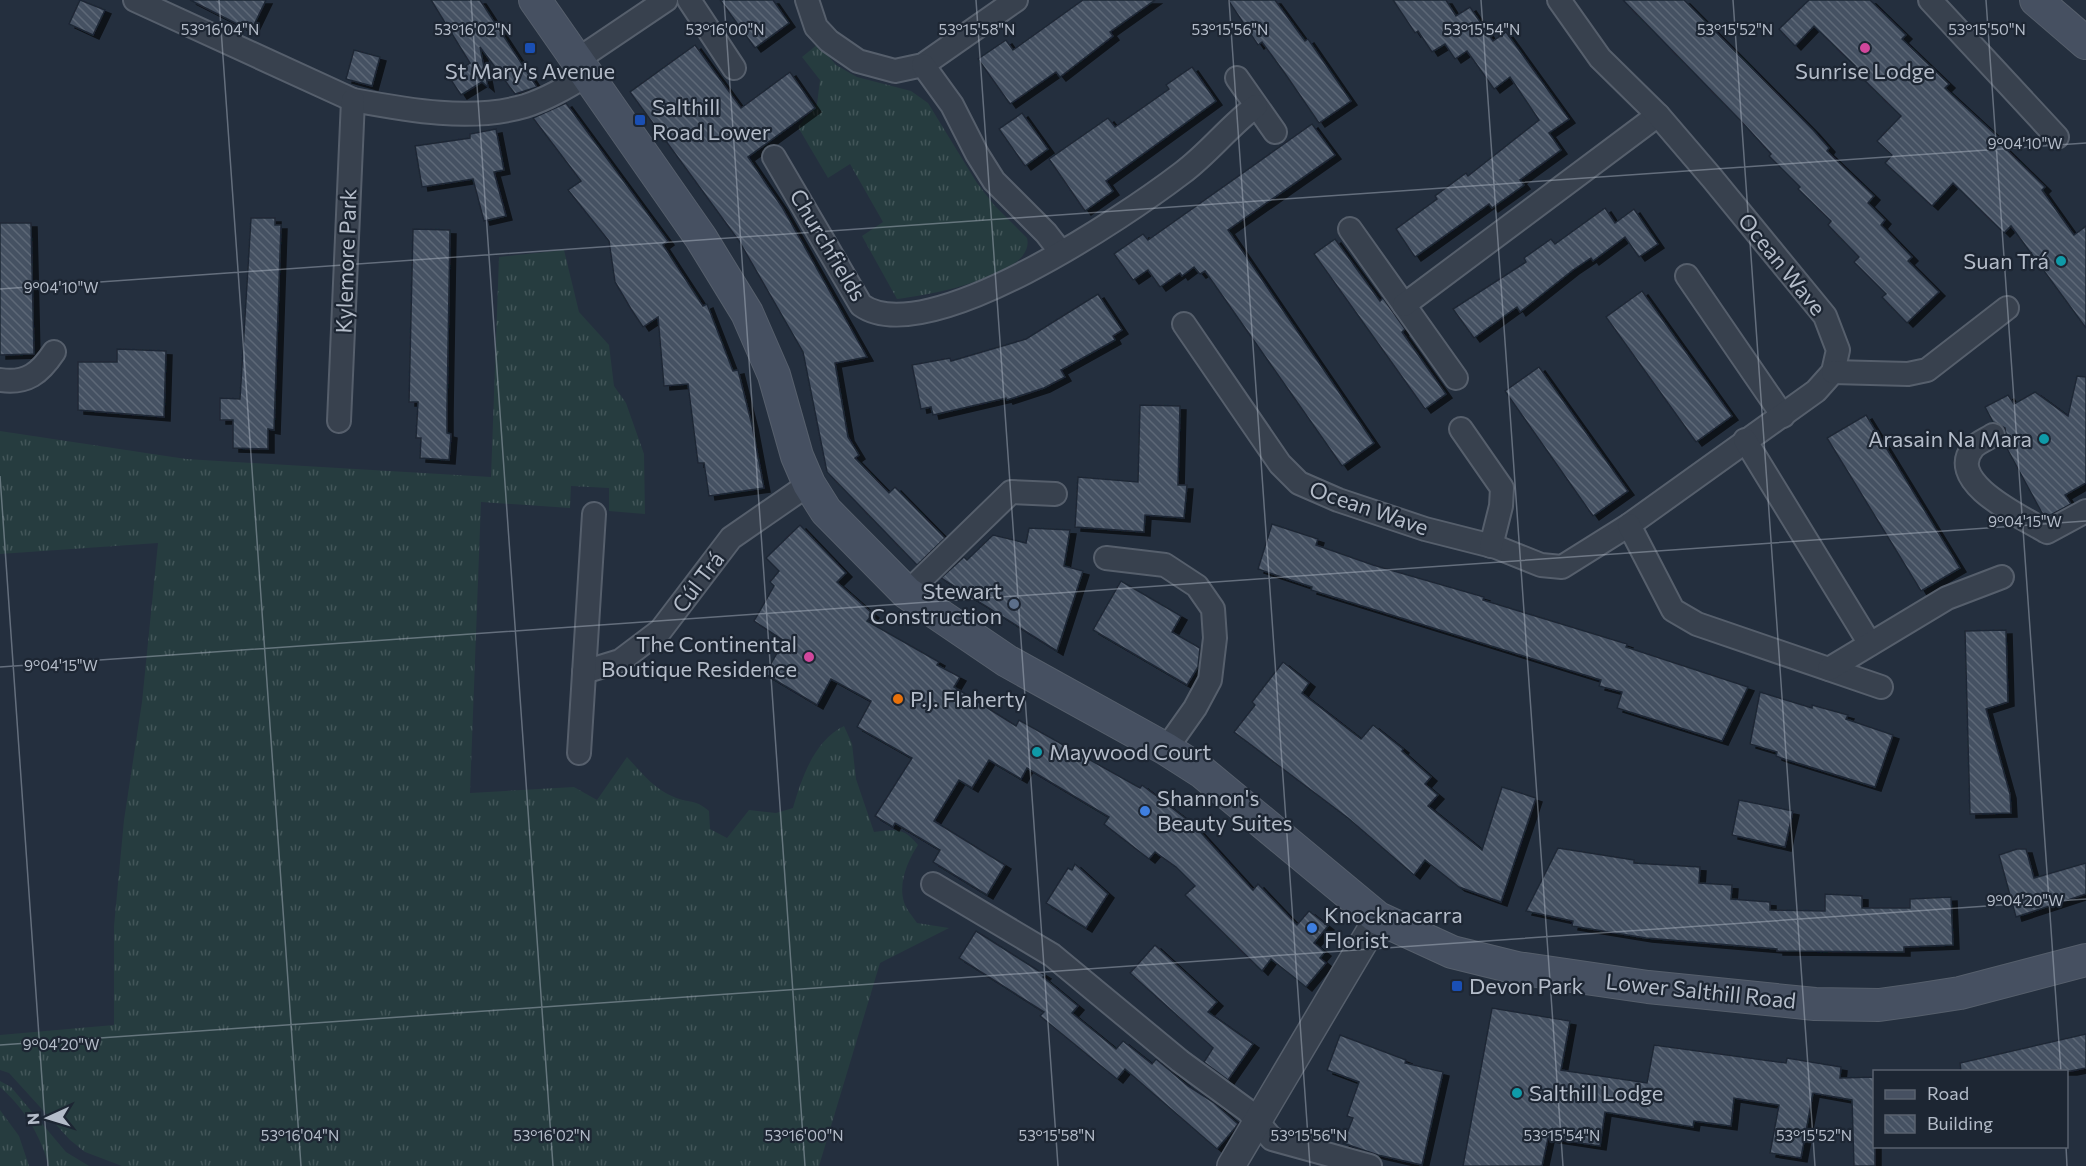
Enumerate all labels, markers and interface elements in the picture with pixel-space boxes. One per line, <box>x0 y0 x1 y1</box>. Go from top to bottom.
text: 53°16'04"N <box>181 20 259 38</box>
text: 53°16'02"N <box>434 20 512 38</box>
text: 53°16'00"N <box>685 20 765 38</box>
text: 53°15'58"N <box>939 20 1015 38</box>
text: 53°15'56"N <box>1192 20 1268 38</box>
text: 53°15'54"N <box>1444 20 1520 38</box>
text: 53°15'52"N <box>1697 20 1773 38</box>
text: 53°15'50"N <box>1948 20 2026 38</box>
marker: St Mary's Avenue <box>523 41 537 55</box>
marker: Sunrise Lodge <box>1858 41 1872 55</box>
place label: St Mary's Avenue <box>445 57 615 84</box>
place label: Sunrise Lodge <box>1795 57 1935 84</box>
place label: Salthill Road Lower <box>652 93 771 145</box>
marker: Salthill Road Lower <box>633 113 647 127</box>
text: 9°04'10"W <box>1987 134 2063 152</box>
street label: Churchfields <box>784 184 872 306</box>
street label: Kylemore Park <box>329 188 362 334</box>
street label: Ocean Wave <box>1733 207 1832 320</box>
place label: Suan Trá <box>1963 247 2049 274</box>
marker: Suan Trá <box>2054 254 2068 268</box>
text: 9°04'10"W <box>23 278 99 296</box>
place label: Arasain Na Mara <box>1868 425 2032 452</box>
marker: Arasain Na Mara <box>2037 432 2051 446</box>
street label: Ocean Wave <box>1306 475 1432 540</box>
text: 9°04'15"W <box>1988 512 2062 530</box>
street label: Cúl Trá <box>666 546 729 618</box>
place label: Stewart Construction <box>870 577 1002 629</box>
marker: Stewart Construction <box>1007 597 1021 611</box>
place label: The Continental Boutique Residence <box>601 630 797 682</box>
marker: The Continental Boutique Residence <box>802 650 816 664</box>
text: 9°04'15"W <box>24 656 98 674</box>
place label: P.J. Flaherty <box>910 685 1026 712</box>
marker: P.J. Flaherty <box>891 692 905 706</box>
place label: Maywood Court <box>1049 738 1211 765</box>
marker: Maywood Court <box>1030 745 1044 759</box>
place label: Shannon's Beauty Suites <box>1157 784 1293 836</box>
marker: Shannon's Beauty Suites <box>1138 804 1152 818</box>
text: 9°04'20"W <box>1987 891 2063 909</box>
place label: Knocknacarra Florist <box>1324 901 1463 953</box>
marker: Knocknacarra Florist <box>1305 921 1319 935</box>
street label: Lower Salthill Road <box>1605 967 1798 1014</box>
place label: Devon Park <box>1469 972 1583 999</box>
marker: Devon Park <box>1450 979 1464 993</box>
text: 9°04'20"W <box>23 1035 99 1053</box>
legend <box>1873 1070 2068 1148</box>
place label: Salthill Lodge <box>1529 1079 1663 1106</box>
text: Road <box>1927 1082 1969 1104</box>
marker: Salthill Lodge <box>1510 1086 1524 1100</box>
north arrow <box>18 1088 78 1148</box>
text: N <box>23 1112 42 1126</box>
text: Building <box>1927 1112 1993 1134</box>
text: 53°16'04"N <box>261 1126 339 1144</box>
text: 53°16'02"N <box>513 1126 591 1144</box>
text: 53°16'00"N <box>764 1126 844 1144</box>
text: 53°15'58"N <box>1019 1126 1095 1144</box>
text: 53°15'56"N <box>1271 1126 1347 1144</box>
text: 53°15'54"N <box>1524 1126 1600 1144</box>
text: 53°15'52"N <box>1776 1126 1852 1144</box>

